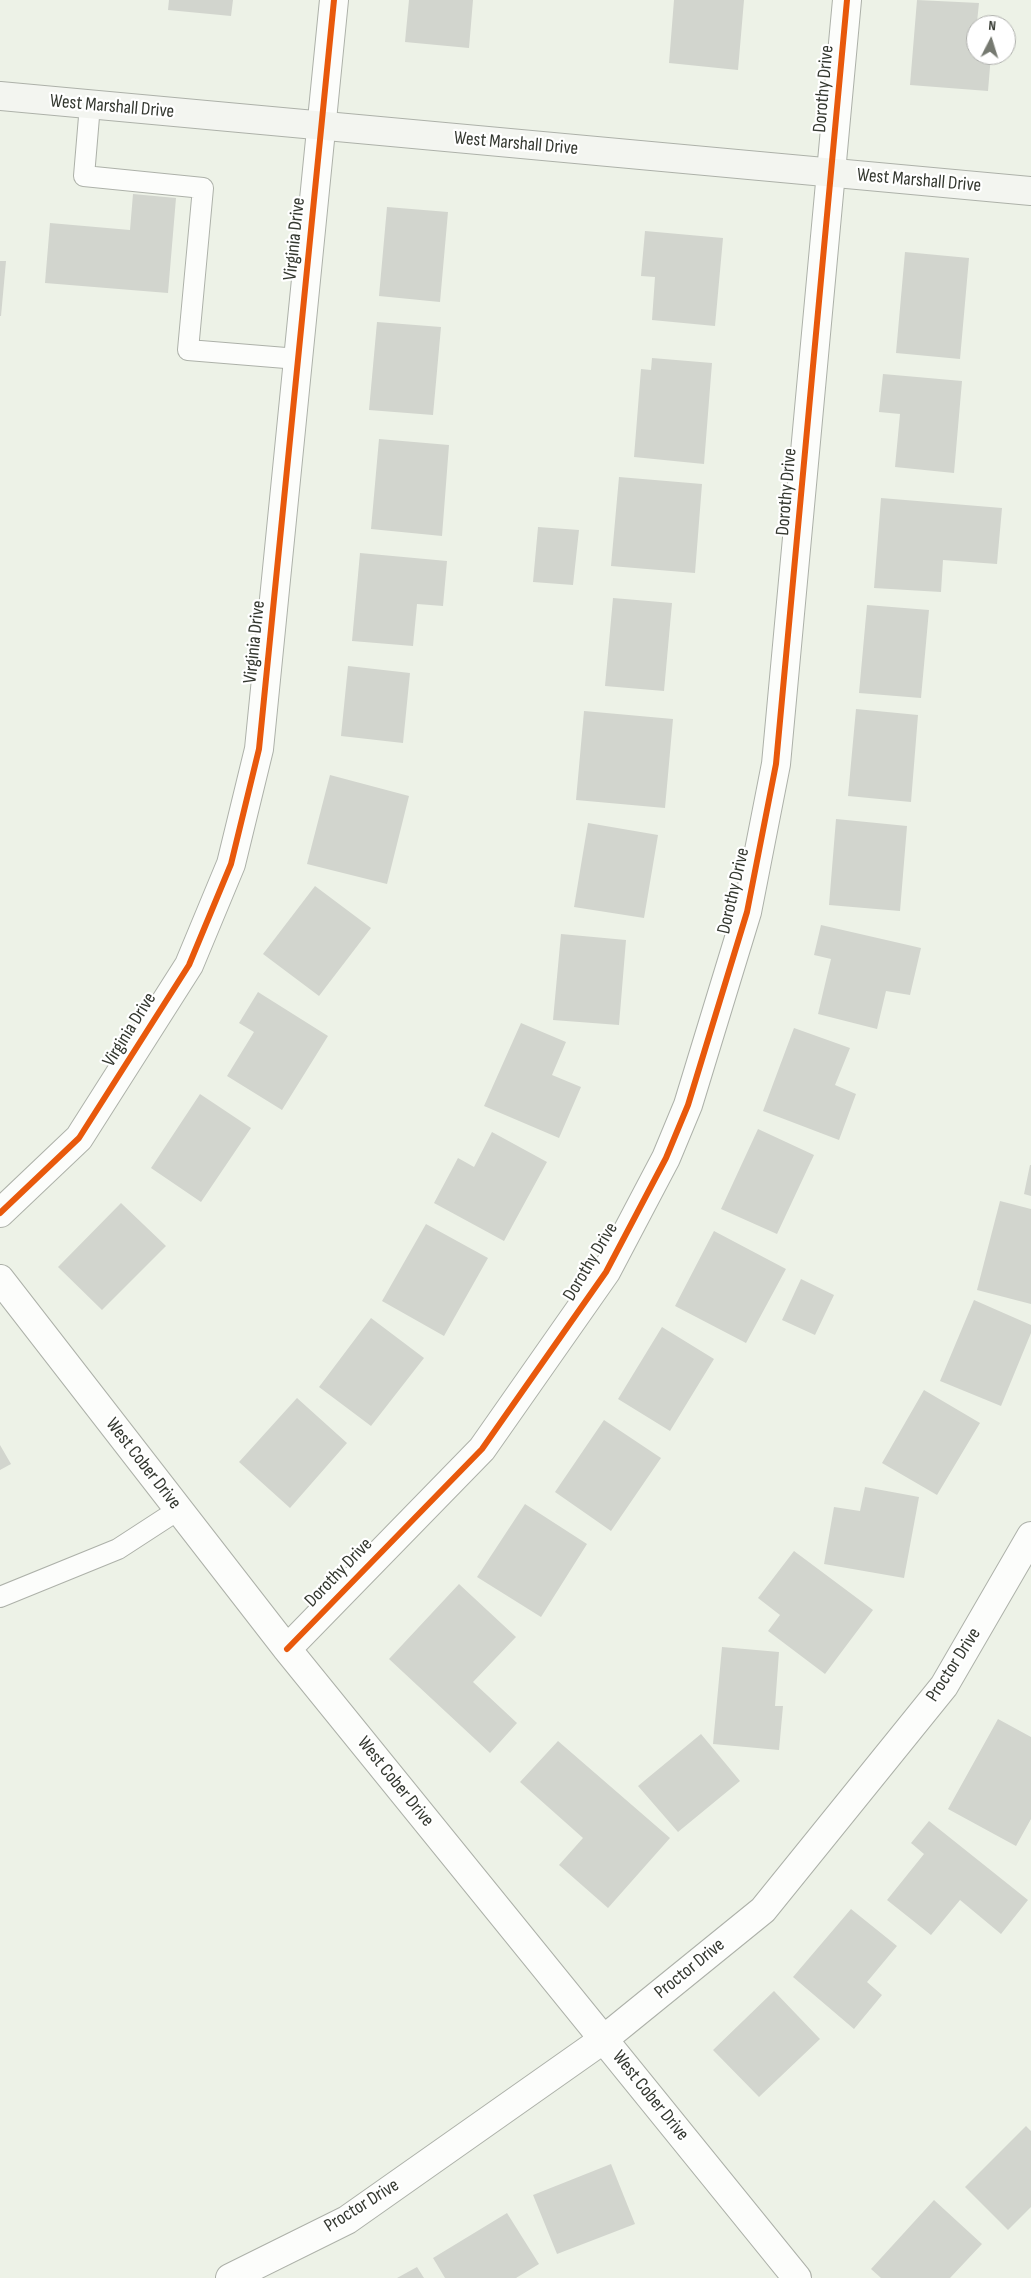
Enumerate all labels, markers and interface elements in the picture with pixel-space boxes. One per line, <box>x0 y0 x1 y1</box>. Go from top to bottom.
north arrow <box>966 15 1016 65</box>
text: N <box>988 17 997 34</box>
street label: Dorothy Drive <box>809 44 839 134</box>
street label: West Marshall Drive <box>49 90 175 124</box>
street label: West Marshall Drive <box>453 127 579 161</box>
street label: West Marshall Drive <box>856 164 982 198</box>
street label: Virginia Drive <box>279 196 311 282</box>
street label: Dorothy Drive <box>772 447 802 537</box>
street label: Virginia Drive <box>239 599 271 685</box>
street label: Dorothy Drive <box>713 846 755 936</box>
street label: Virginia Drive <box>98 989 162 1071</box>
street label: Dorothy Drive <box>559 1219 623 1305</box>
street label: West Cober Drive <box>100 1414 186 1514</box>
street label: Dorothy Drive <box>300 1534 378 1612</box>
street label: Proctor Drive <box>922 1624 986 1706</box>
street label: West Cober Drive <box>352 1732 438 1832</box>
street label: Proctor Drive <box>650 1934 730 2004</box>
street label: West Cober Drive <box>607 2046 693 2146</box>
street label: Proctor Drive <box>320 2174 404 2238</box>

